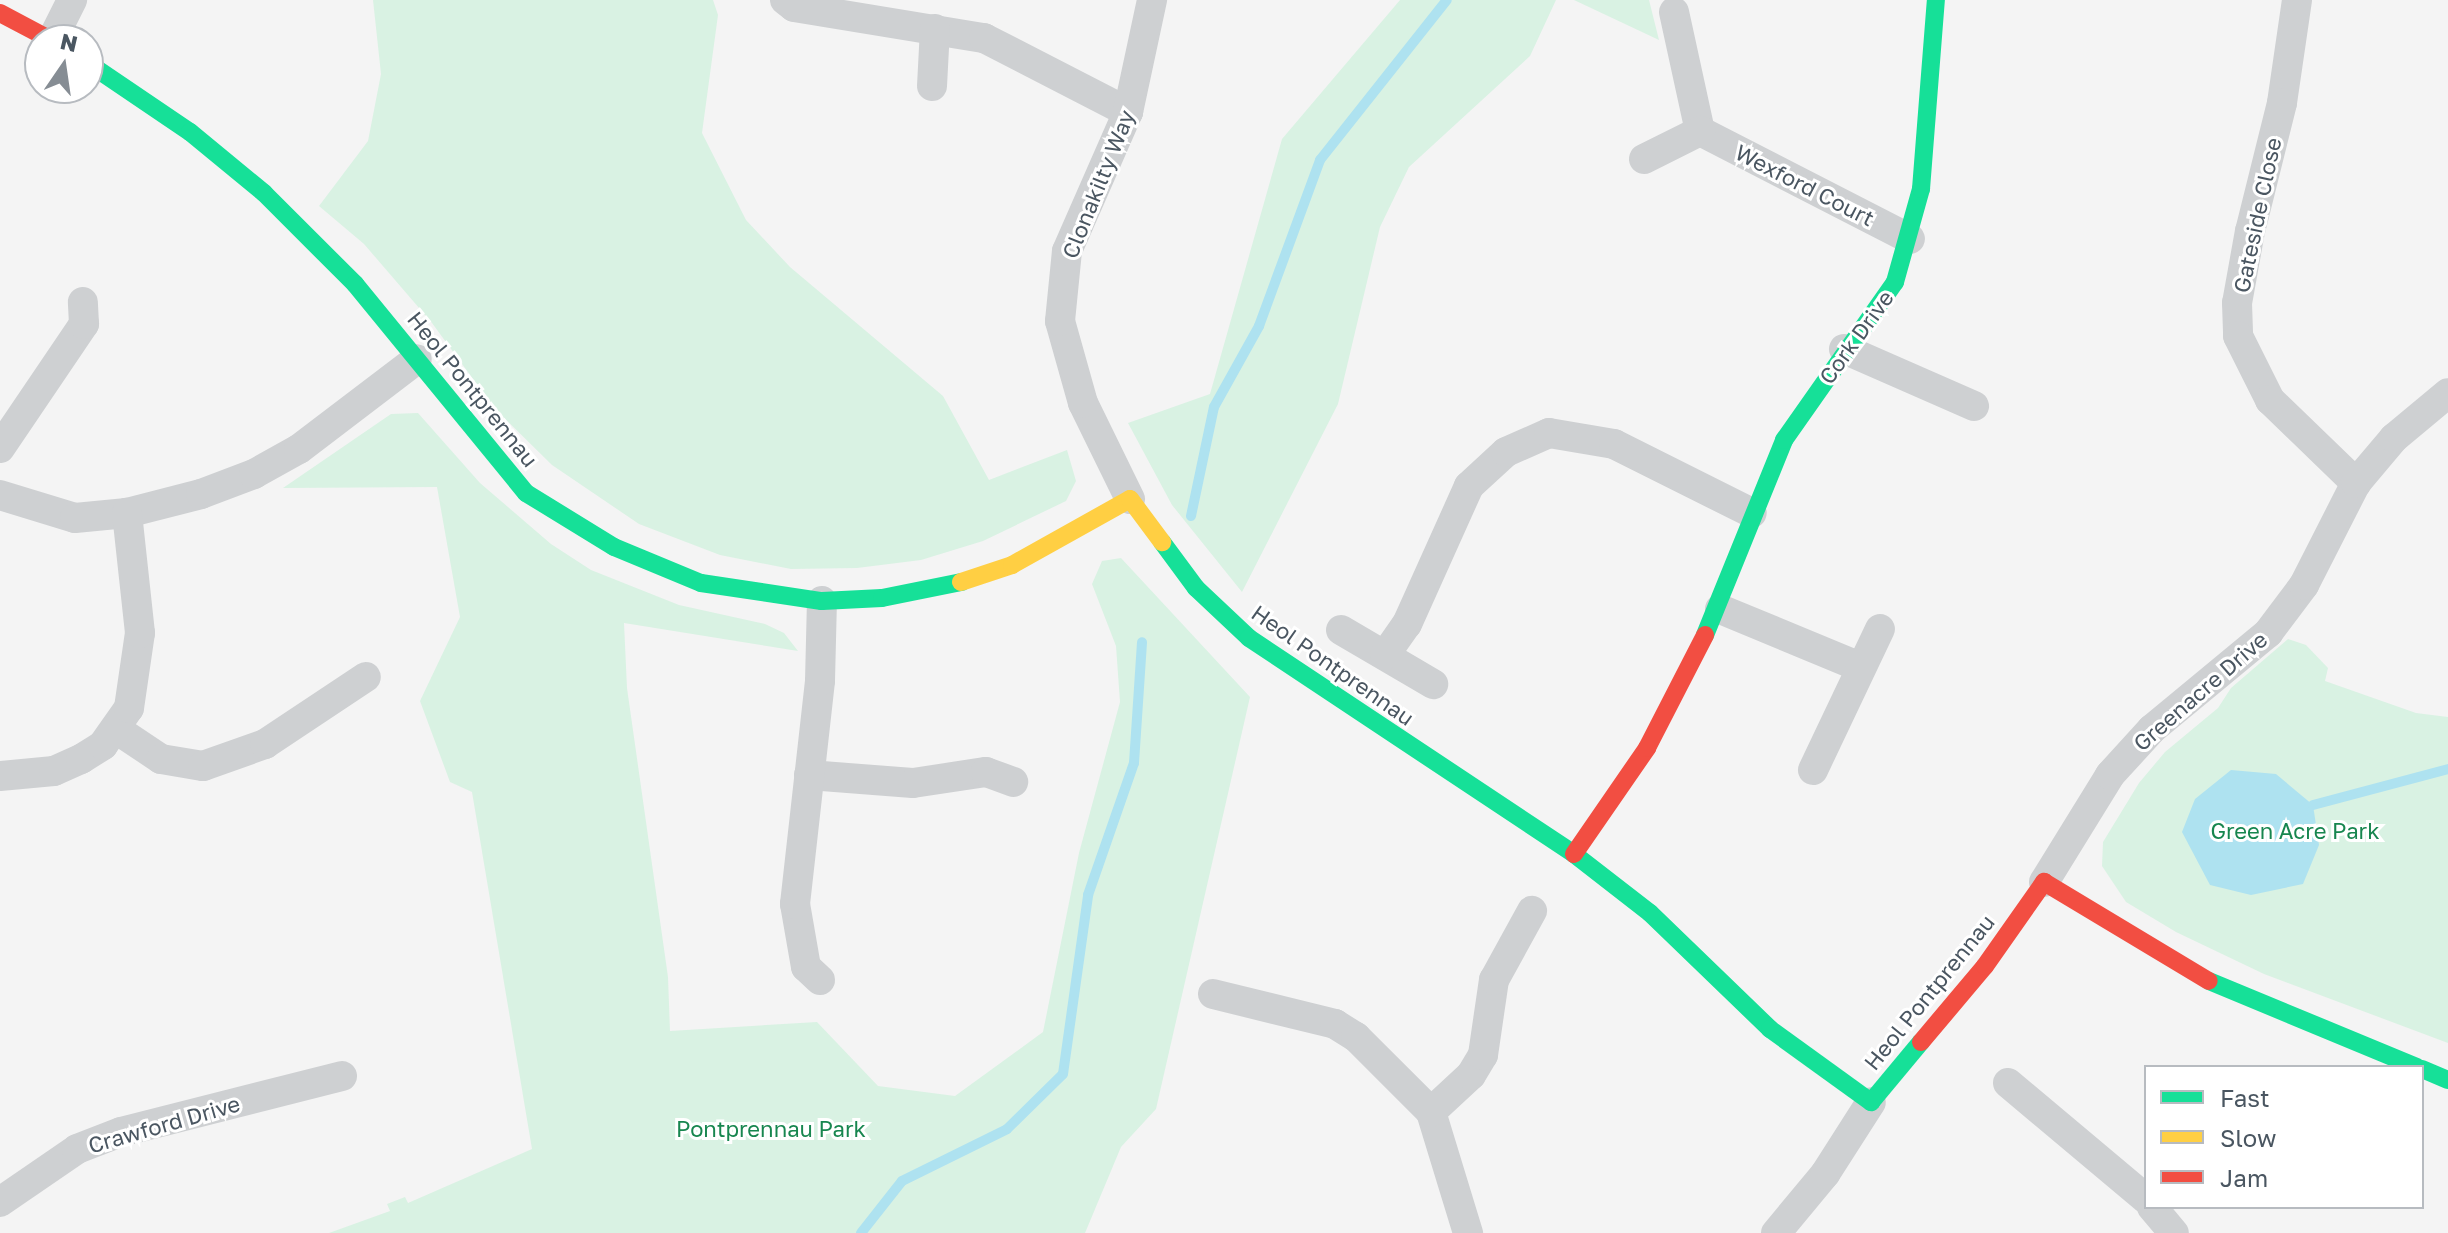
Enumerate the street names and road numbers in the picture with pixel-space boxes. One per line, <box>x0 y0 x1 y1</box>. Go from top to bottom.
street label: Clonakilty Way <box>1056 106 1140 262</box>
street label: Gateside Close <box>2228 135 2286 295</box>
street label: Wexford Court <box>1731 139 1879 231</box>
street label: Cork Drive <box>1813 285 1899 389</box>
street label: Heol Pontprennau <box>402 306 544 472</box>
street label: Heol Pontprennau <box>1247 599 1419 731</box>
street label: Greenacre Drive <box>2128 626 2272 756</box>
street label: Heol Pontprennau <box>1858 909 2000 1075</box>
street label: Crawford Drive <box>85 1090 243 1158</box>

